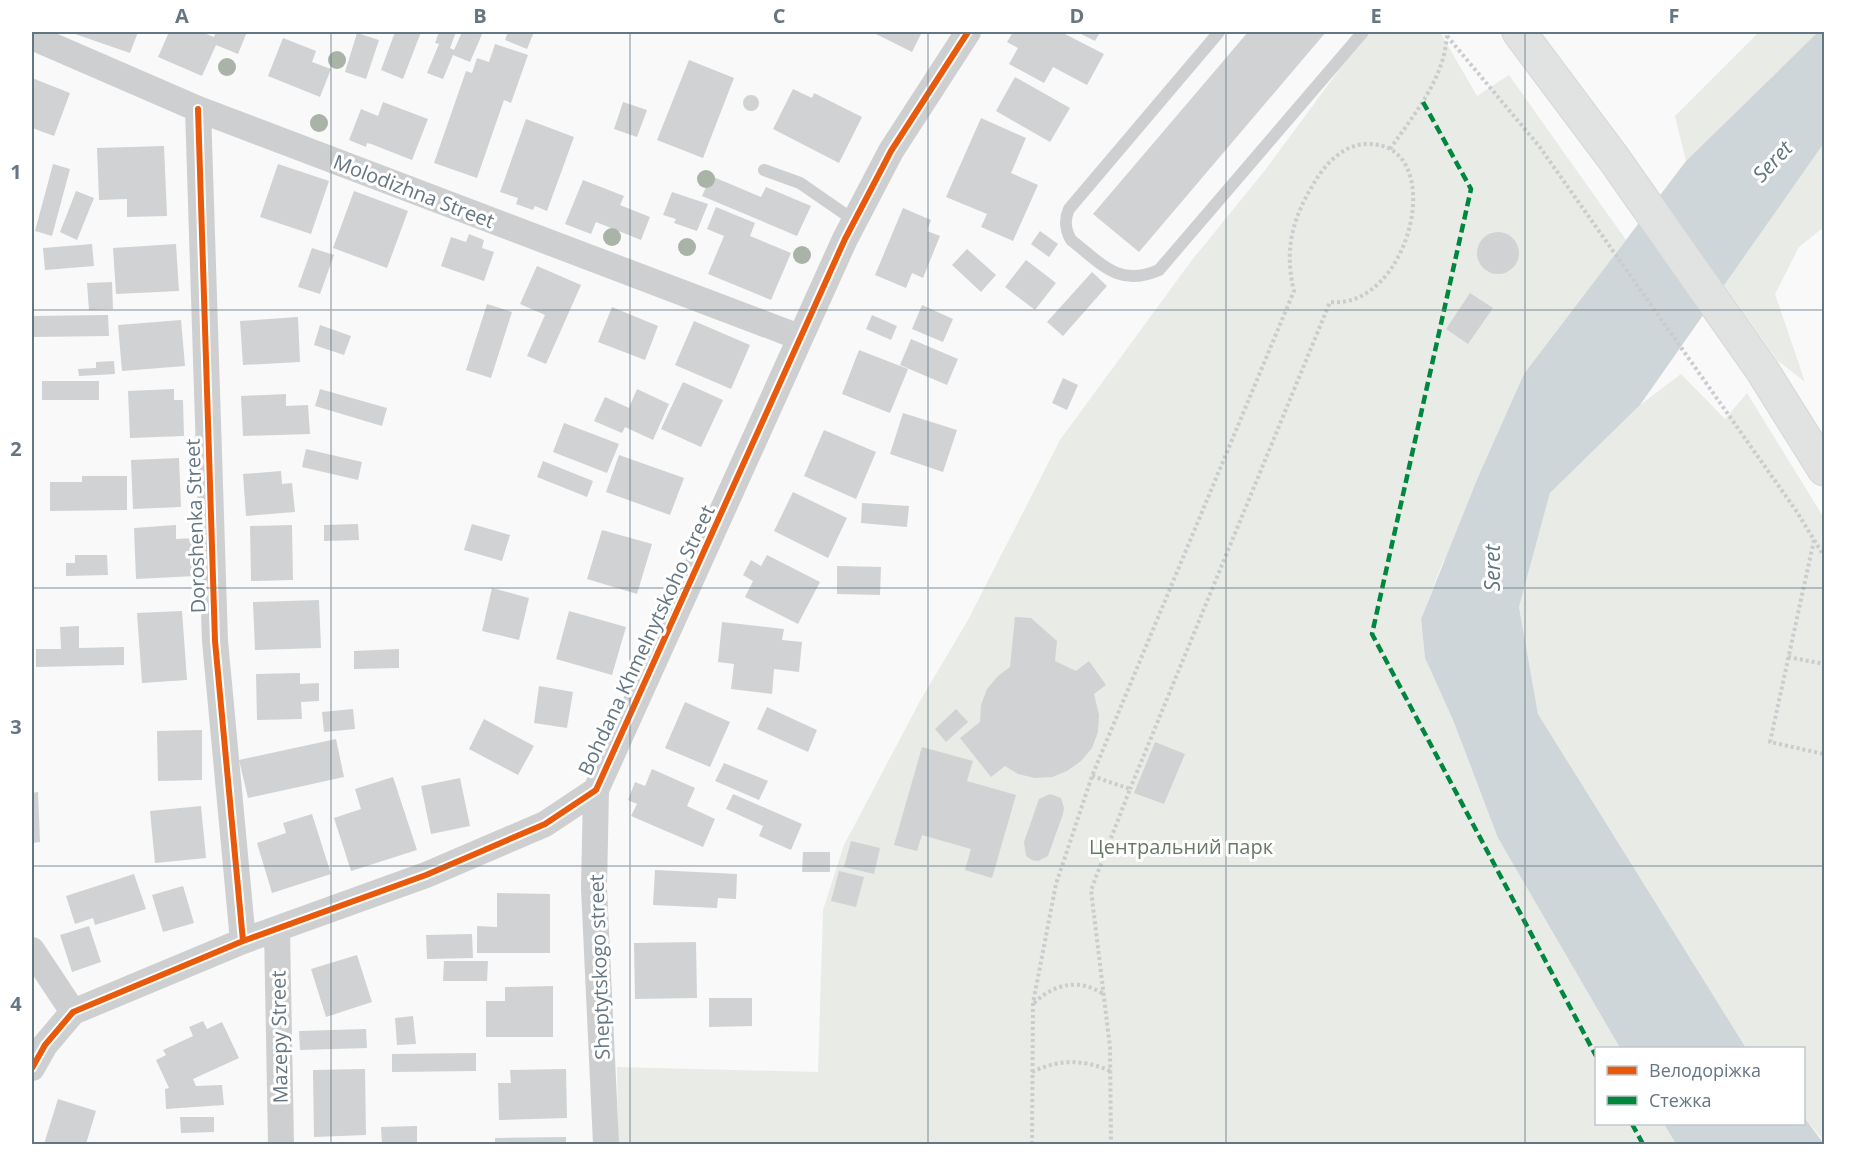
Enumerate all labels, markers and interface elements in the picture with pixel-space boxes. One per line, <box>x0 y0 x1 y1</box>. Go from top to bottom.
text: A <box>175 2 189 29</box>
text: B <box>473 2 487 29</box>
text: C <box>773 2 786 29</box>
text: D <box>1070 2 1084 29</box>
text: E <box>1370 2 1382 29</box>
text: F <box>1669 2 1679 29</box>
water label: Seret <box>1746 134 1799 188</box>
street label: Molodizhna Street <box>330 148 498 234</box>
text: 1 <box>10 158 22 185</box>
text: 2 <box>10 435 22 462</box>
street label: Doroshenka Street <box>178 438 212 614</box>
street label: Bohdana Khmelnytskoho Street <box>571 500 721 780</box>
water label: Seret <box>1478 544 1506 591</box>
text: 3 <box>10 713 22 740</box>
park label: Центральний парк <box>1089 833 1274 860</box>
street label: Sheptytskogo street <box>582 874 616 1060</box>
street label: Mazepy Street <box>264 970 294 1104</box>
text: 4 <box>10 990 22 1017</box>
legend <box>1595 1047 1805 1125</box>
text: Велодоріжка <box>1649 1058 1761 1082</box>
text: Стежка <box>1649 1088 1711 1112</box>

